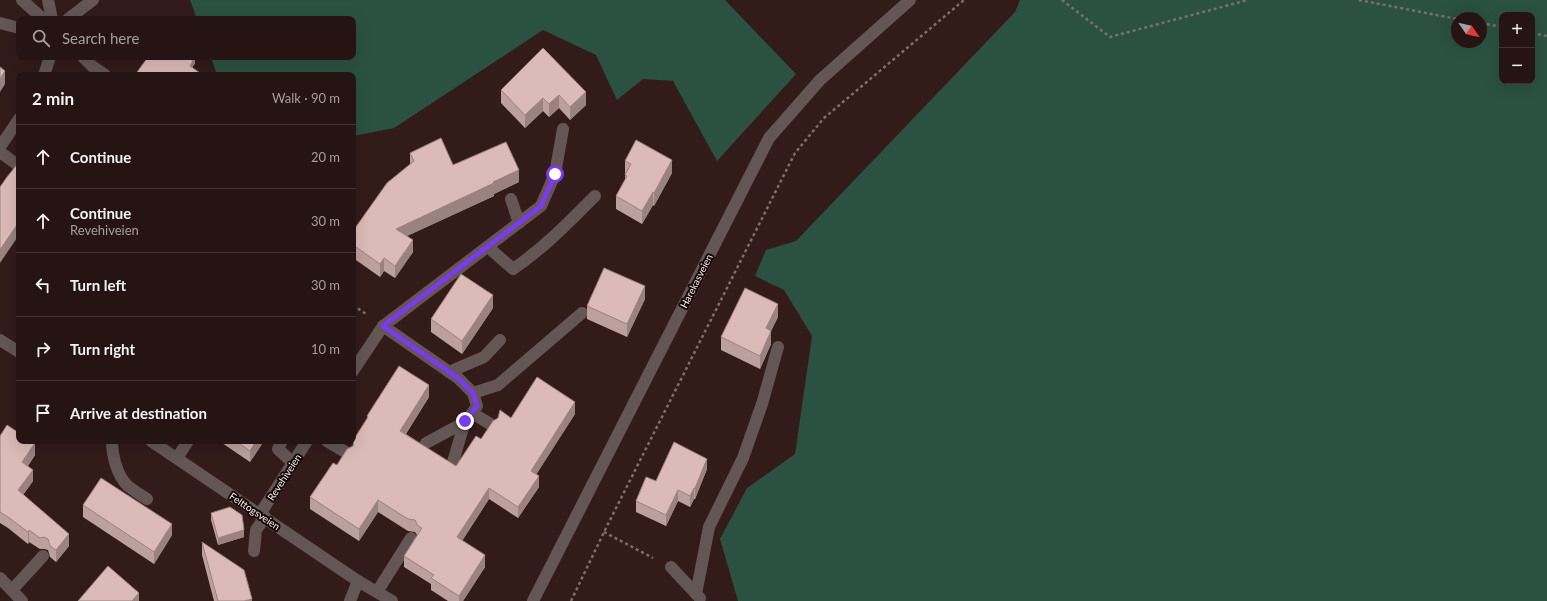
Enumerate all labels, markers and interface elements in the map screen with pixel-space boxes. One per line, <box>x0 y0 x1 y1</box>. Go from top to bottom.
north arrow <box>1451 12 1487 48</box>
map controls <box>1499 12 1535 84</box>
button: + <box>1499 12 1535 48</box>
search box <box>16 16 356 60</box>
icon: search <box>30 27 52 49</box>
text: Search here <box>62 29 139 47</box>
button: − <box>1499 48 1535 84</box>
text: 2 min <box>32 88 74 109</box>
text: Walk · 90 m <box>272 90 340 106</box>
icon: ahead <box>32 146 54 168</box>
text: Continue <box>70 148 131 166</box>
text: 20 m <box>311 149 340 165</box>
route start <box>546 165 564 183</box>
text: Continue <box>70 204 131 222</box>
icon: ahead <box>32 210 54 232</box>
text: 30 m <box>311 213 340 229</box>
text: Revehiveien <box>70 222 139 238</box>
street label: Harekasveien <box>677 252 715 310</box>
icon: left <box>32 274 54 296</box>
text: Turn left <box>70 276 126 294</box>
text: 30 m <box>311 277 340 293</box>
icon: right <box>32 338 54 360</box>
text: Turn right <box>70 340 135 358</box>
text: 10 m <box>311 341 340 357</box>
icon: arrive <box>32 402 54 424</box>
text: Arrive at destination <box>70 404 207 422</box>
route end <box>456 412 474 430</box>
street label: Revehiveien <box>265 452 303 502</box>
street label: Felttogsveien <box>227 490 283 532</box>

